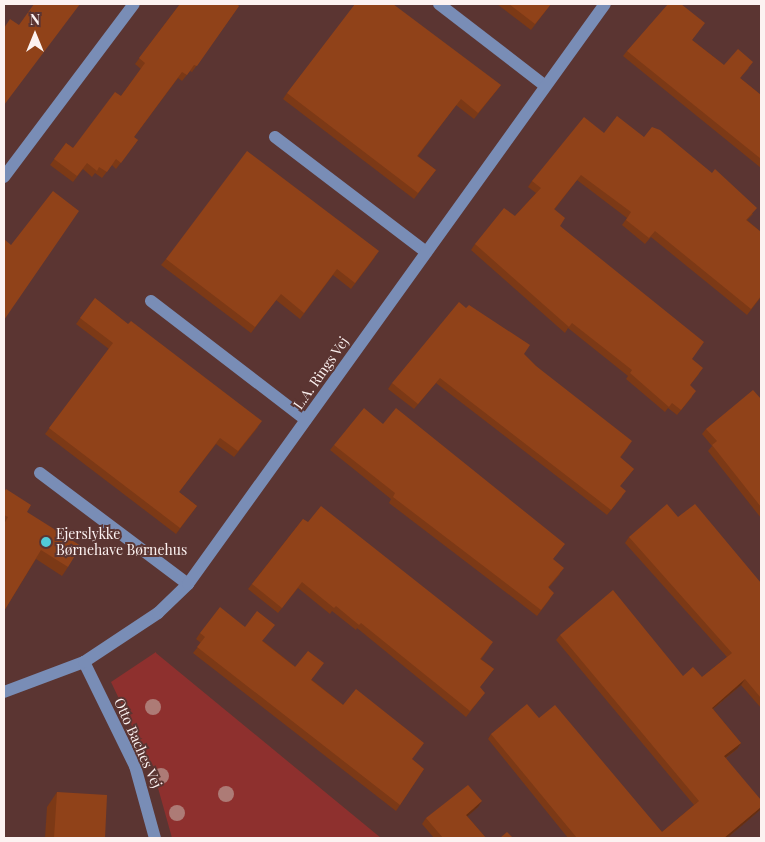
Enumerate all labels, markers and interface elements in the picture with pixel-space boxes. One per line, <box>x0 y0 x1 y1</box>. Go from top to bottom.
north arrow <box>10 10 60 60</box>
text: N <box>30 10 40 29</box>
street label: L.A. Rings Vej <box>290 333 352 413</box>
place label: Ejerslykke Børnehave Børnehus <box>56 526 187 558</box>
marker: Ejerslykke Børnehave Børnehus <box>40 536 52 548</box>
street label: Otto Baches Vej <box>111 695 165 791</box>

